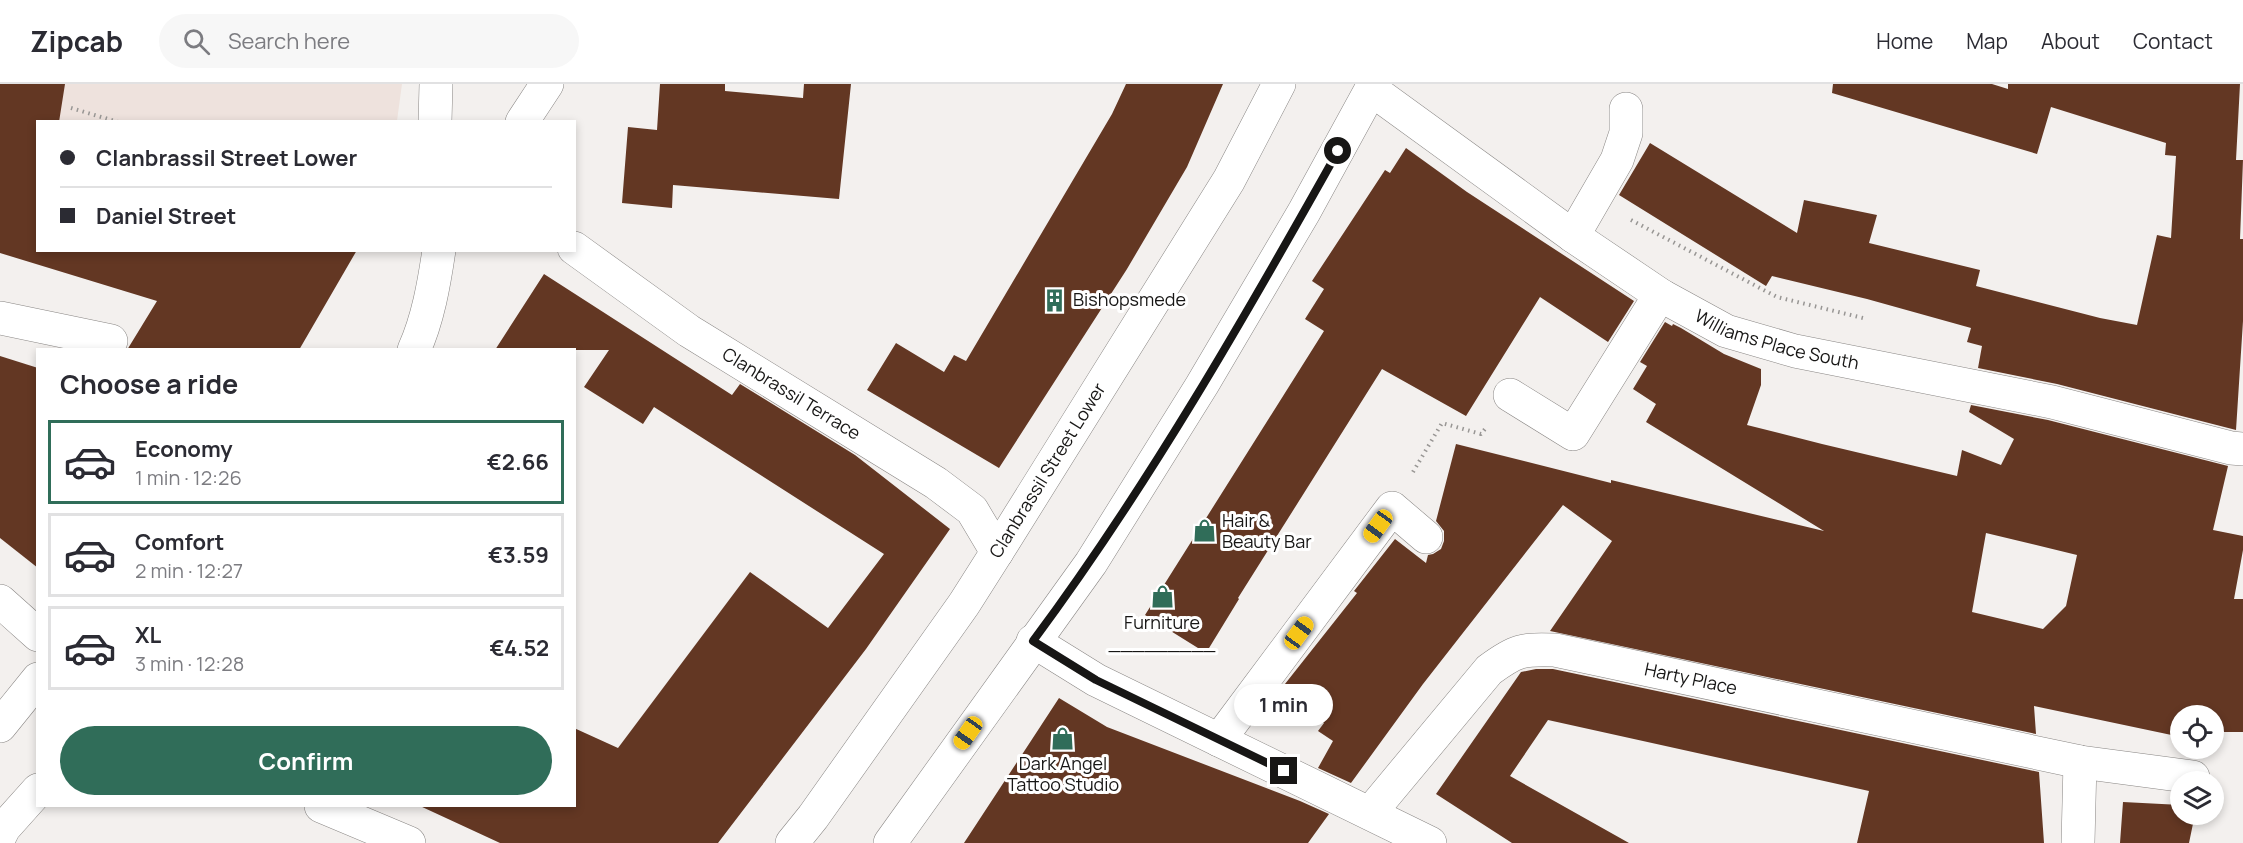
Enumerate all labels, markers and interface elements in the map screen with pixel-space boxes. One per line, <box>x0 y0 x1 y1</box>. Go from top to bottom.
search box <box>159 14 579 68</box>
text: Zipcab <box>30 22 123 60</box>
icon: search <box>180 25 213 58</box>
text: Search here <box>228 26 350 56</box>
text: Home <box>1876 27 1933 55</box>
text: Map <box>1966 27 2008 55</box>
text: About <box>2041 27 2100 55</box>
text: Contact <box>2133 27 2213 55</box>
route start <box>1324 137 1351 164</box>
text: Clanbrassil Street Lower <box>96 143 357 173</box>
text: Daniel Street <box>96 201 236 231</box>
building icon: Bishopsmede <box>1042 287 1068 313</box>
place label: Bishopsmede <box>1073 287 1186 311</box>
street label: Williams Place South <box>1691 303 1861 374</box>
street label: Clanbrassil Terrace <box>718 341 866 445</box>
text: Choose a ride <box>60 365 238 402</box>
street label: Clanbrassil Street Lower <box>983 378 1111 562</box>
text: Economy <box>135 434 233 464</box>
icon: car <box>63 435 117 489</box>
text: €2.66 <box>487 447 549 477</box>
text: 1 min · 12:26 <box>135 464 242 491</box>
car <box>1360 506 1396 546</box>
place label: Hair & Beauty Bar <box>1222 508 1312 553</box>
shop icon: Hair & Beauty Bar <box>1191 518 1217 544</box>
text: Comfort <box>135 527 224 557</box>
icon: car <box>63 528 117 582</box>
text: €3.59 <box>488 540 549 570</box>
text: 2 min · 12:27 <box>135 557 243 584</box>
shop icon: Furniture _________ <box>1149 584 1175 610</box>
place label: Furniture _________ <box>1109 610 1216 655</box>
car <box>1281 613 1317 653</box>
text: XL <box>135 620 161 650</box>
icon: car <box>63 621 117 675</box>
text: €4.52 <box>489 633 549 663</box>
text: 3 min · 12:28 <box>135 650 244 677</box>
street label: Harty Place <box>1642 656 1739 700</box>
callout: 1 min <box>1234 684 1334 726</box>
text: 1 min <box>1259 691 1308 718</box>
map controls <box>2170 705 2224 825</box>
button: locate <box>2170 705 2224 759</box>
car <box>950 713 986 753</box>
shop icon: Dark Angel Tattoo Studio <box>1050 725 1076 751</box>
button: Confirm <box>60 726 552 795</box>
place label: Dark Angel Tattoo Studio <box>1007 751 1119 796</box>
route end <box>1270 757 1297 784</box>
button: layers <box>2170 771 2224 825</box>

